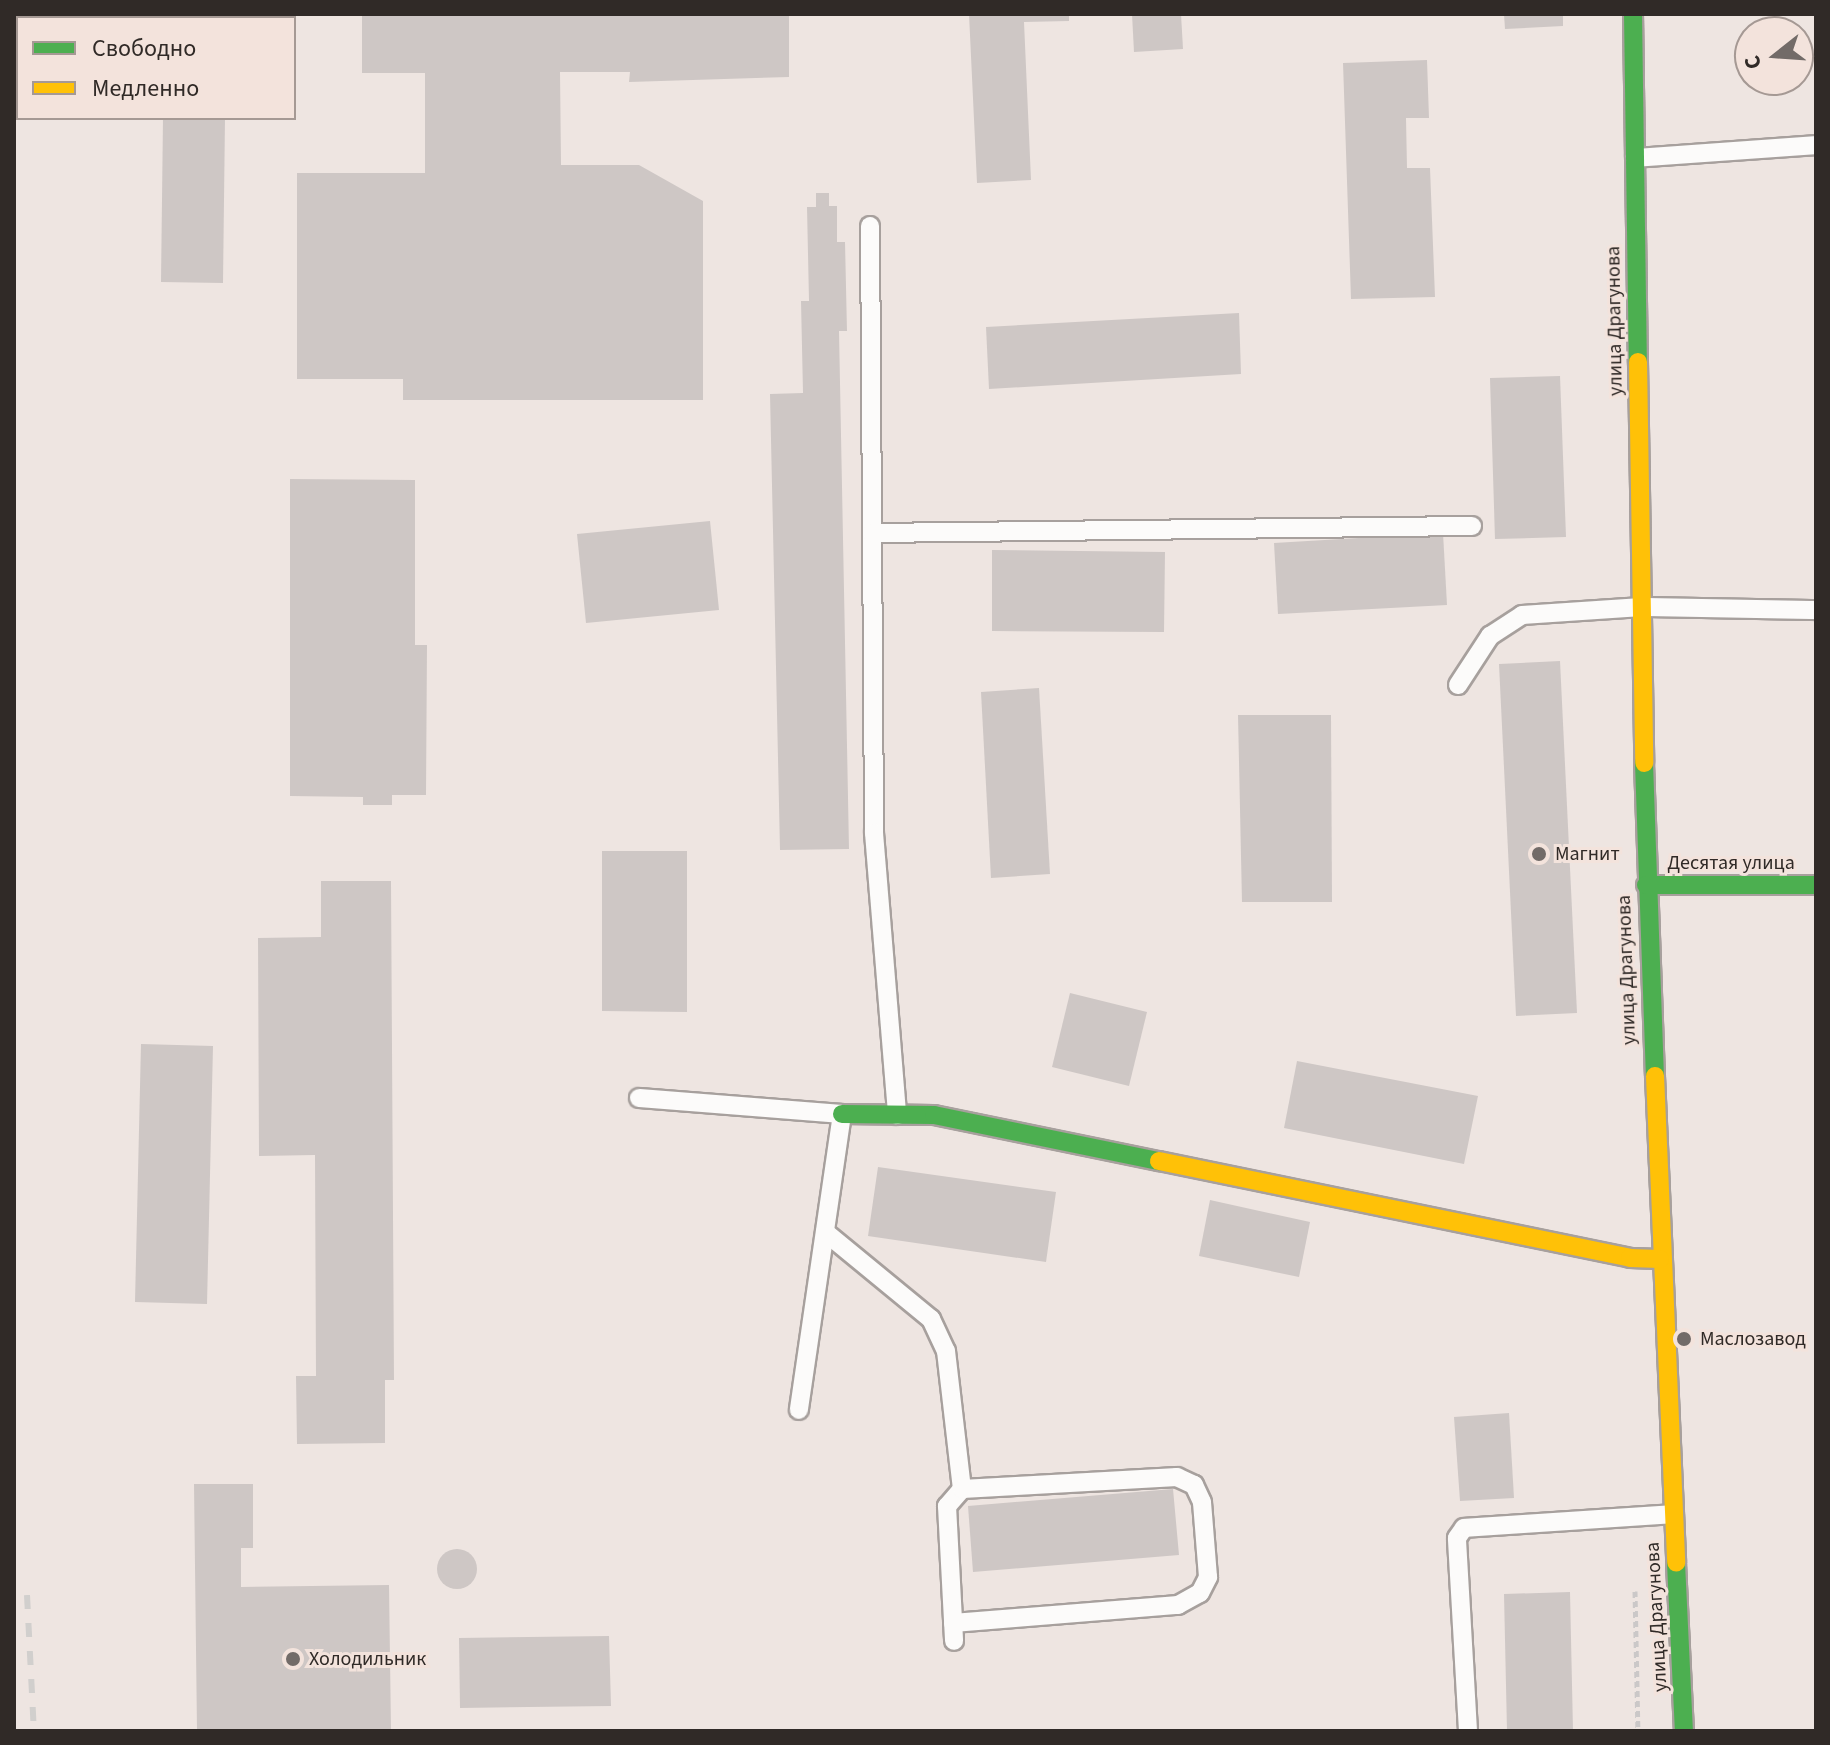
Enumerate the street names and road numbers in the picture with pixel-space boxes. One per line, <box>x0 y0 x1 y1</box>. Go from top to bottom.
street label: улица Драгунова <box>1602 246 1628 396</box>
street label: Десятая улица <box>1667 851 1795 875</box>
street label: улица Драгунова <box>1612 895 1642 1045</box>
street label: улица Драгунова <box>1641 1541 1673 1693</box>

